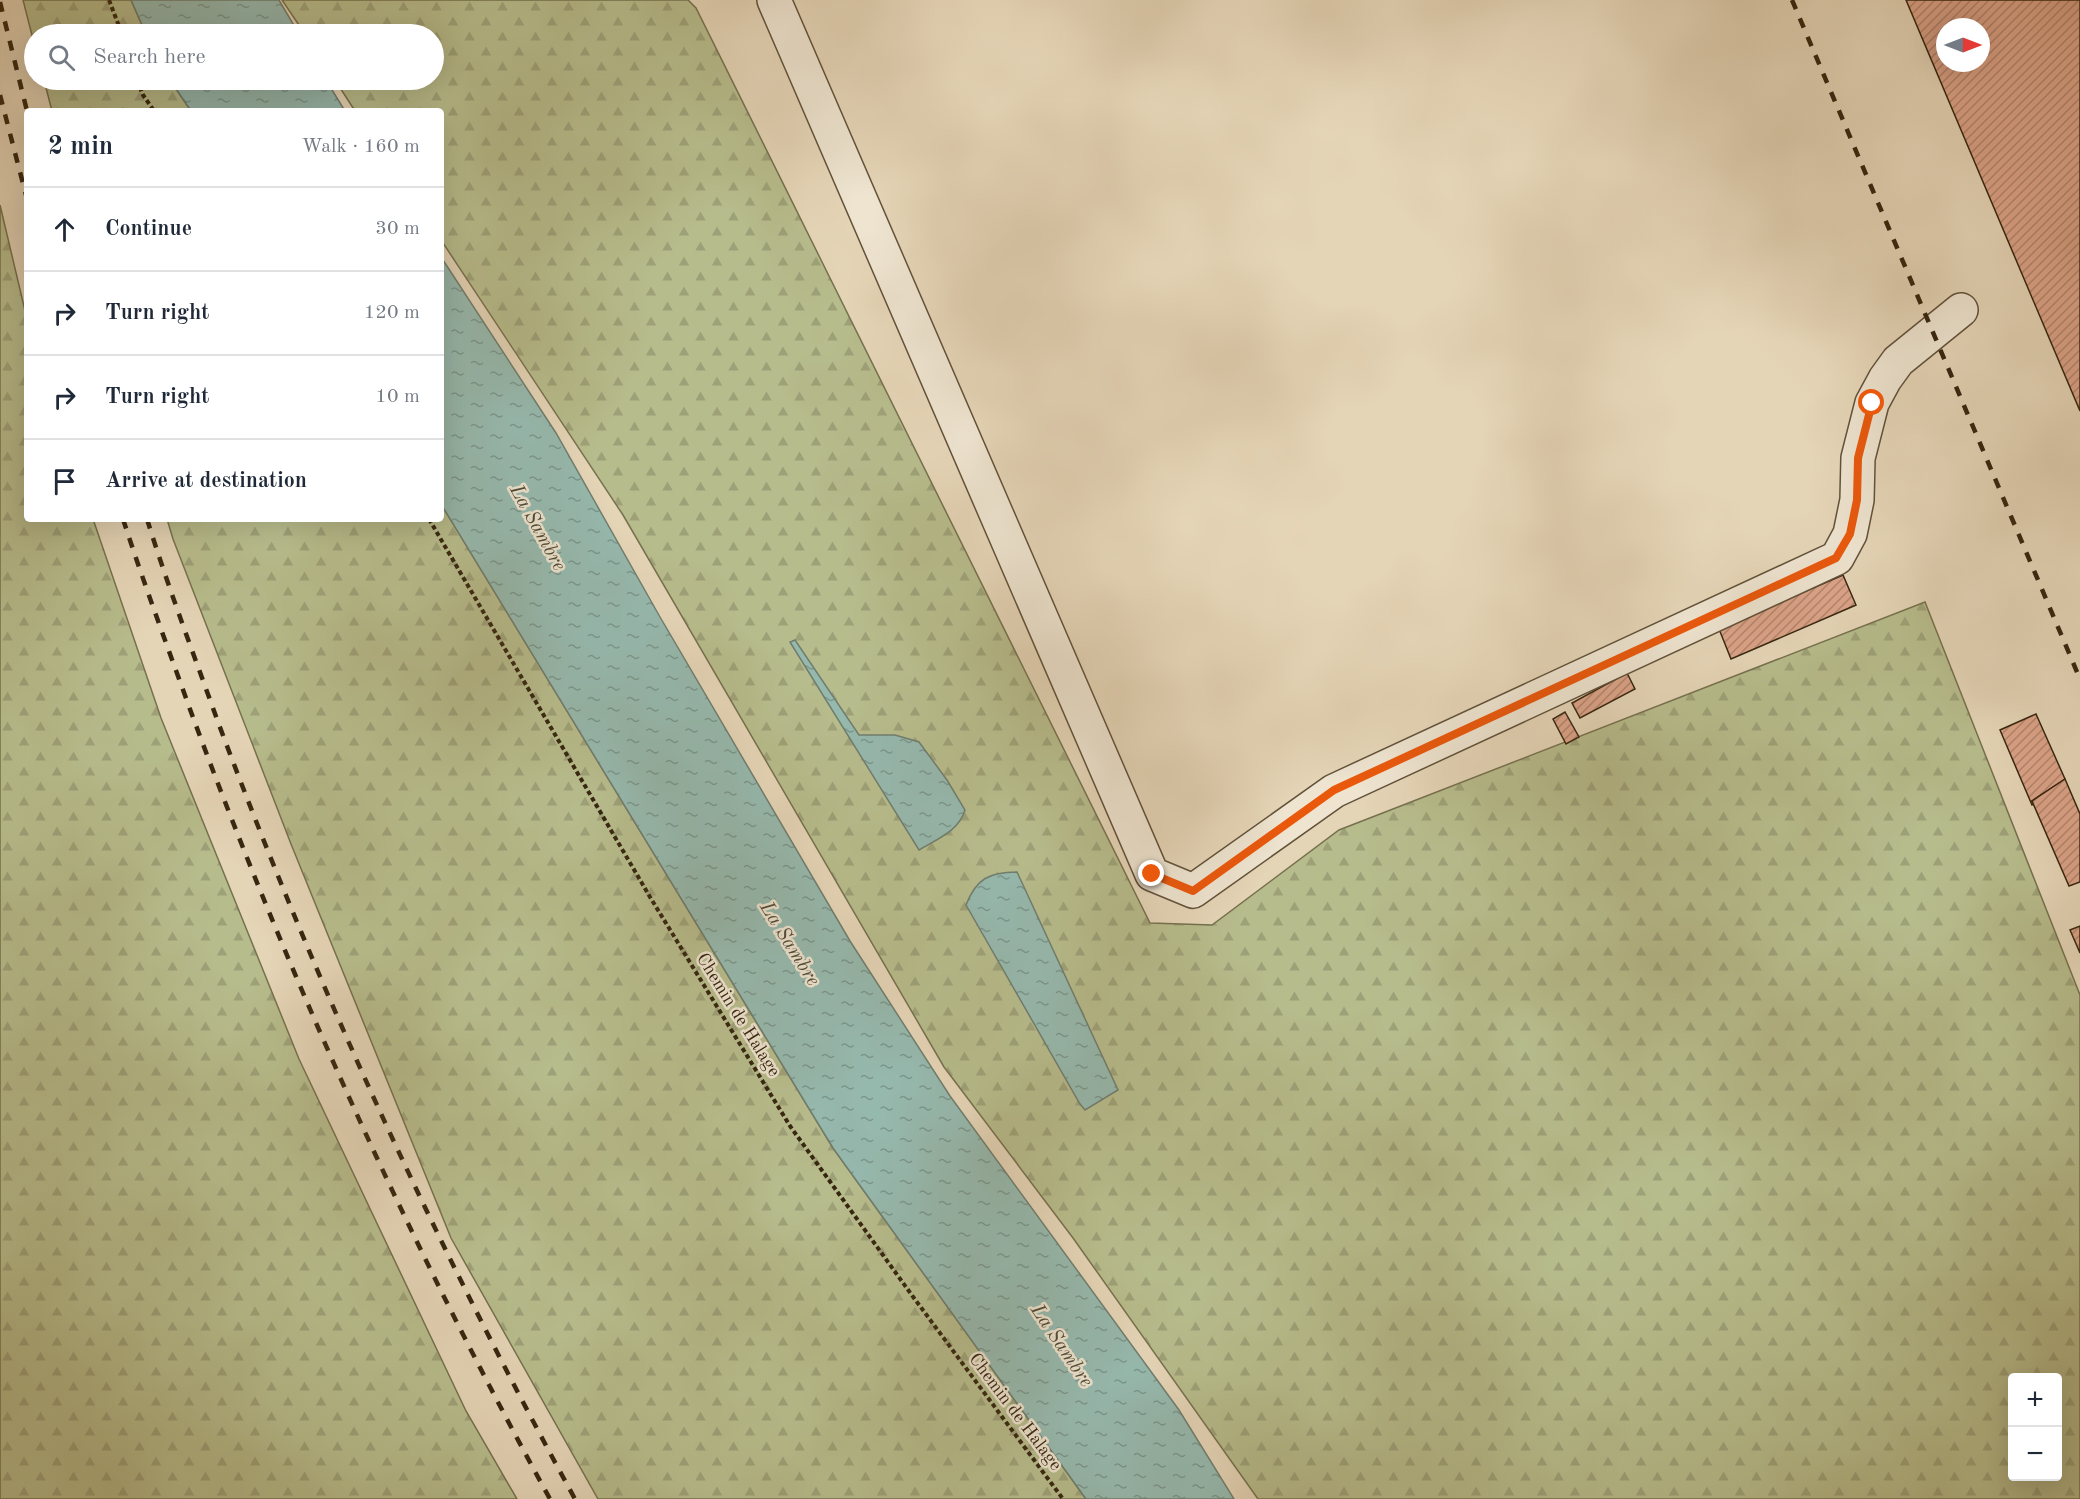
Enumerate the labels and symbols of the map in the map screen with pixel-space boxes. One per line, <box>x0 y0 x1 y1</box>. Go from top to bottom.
north arrow <box>1936 18 1990 72</box>
route start <box>1858 389 1884 415</box>
water label: La Sambre <box>505 480 569 575</box>
route end <box>1138 860 1164 886</box>
water label: La Sambre <box>755 897 823 990</box>
street label: Chemin de Halage <box>693 950 783 1080</box>
water label: La Sambre <box>1025 1300 1096 1391</box>
street label: Chemin de Halage <box>965 1350 1065 1474</box>

